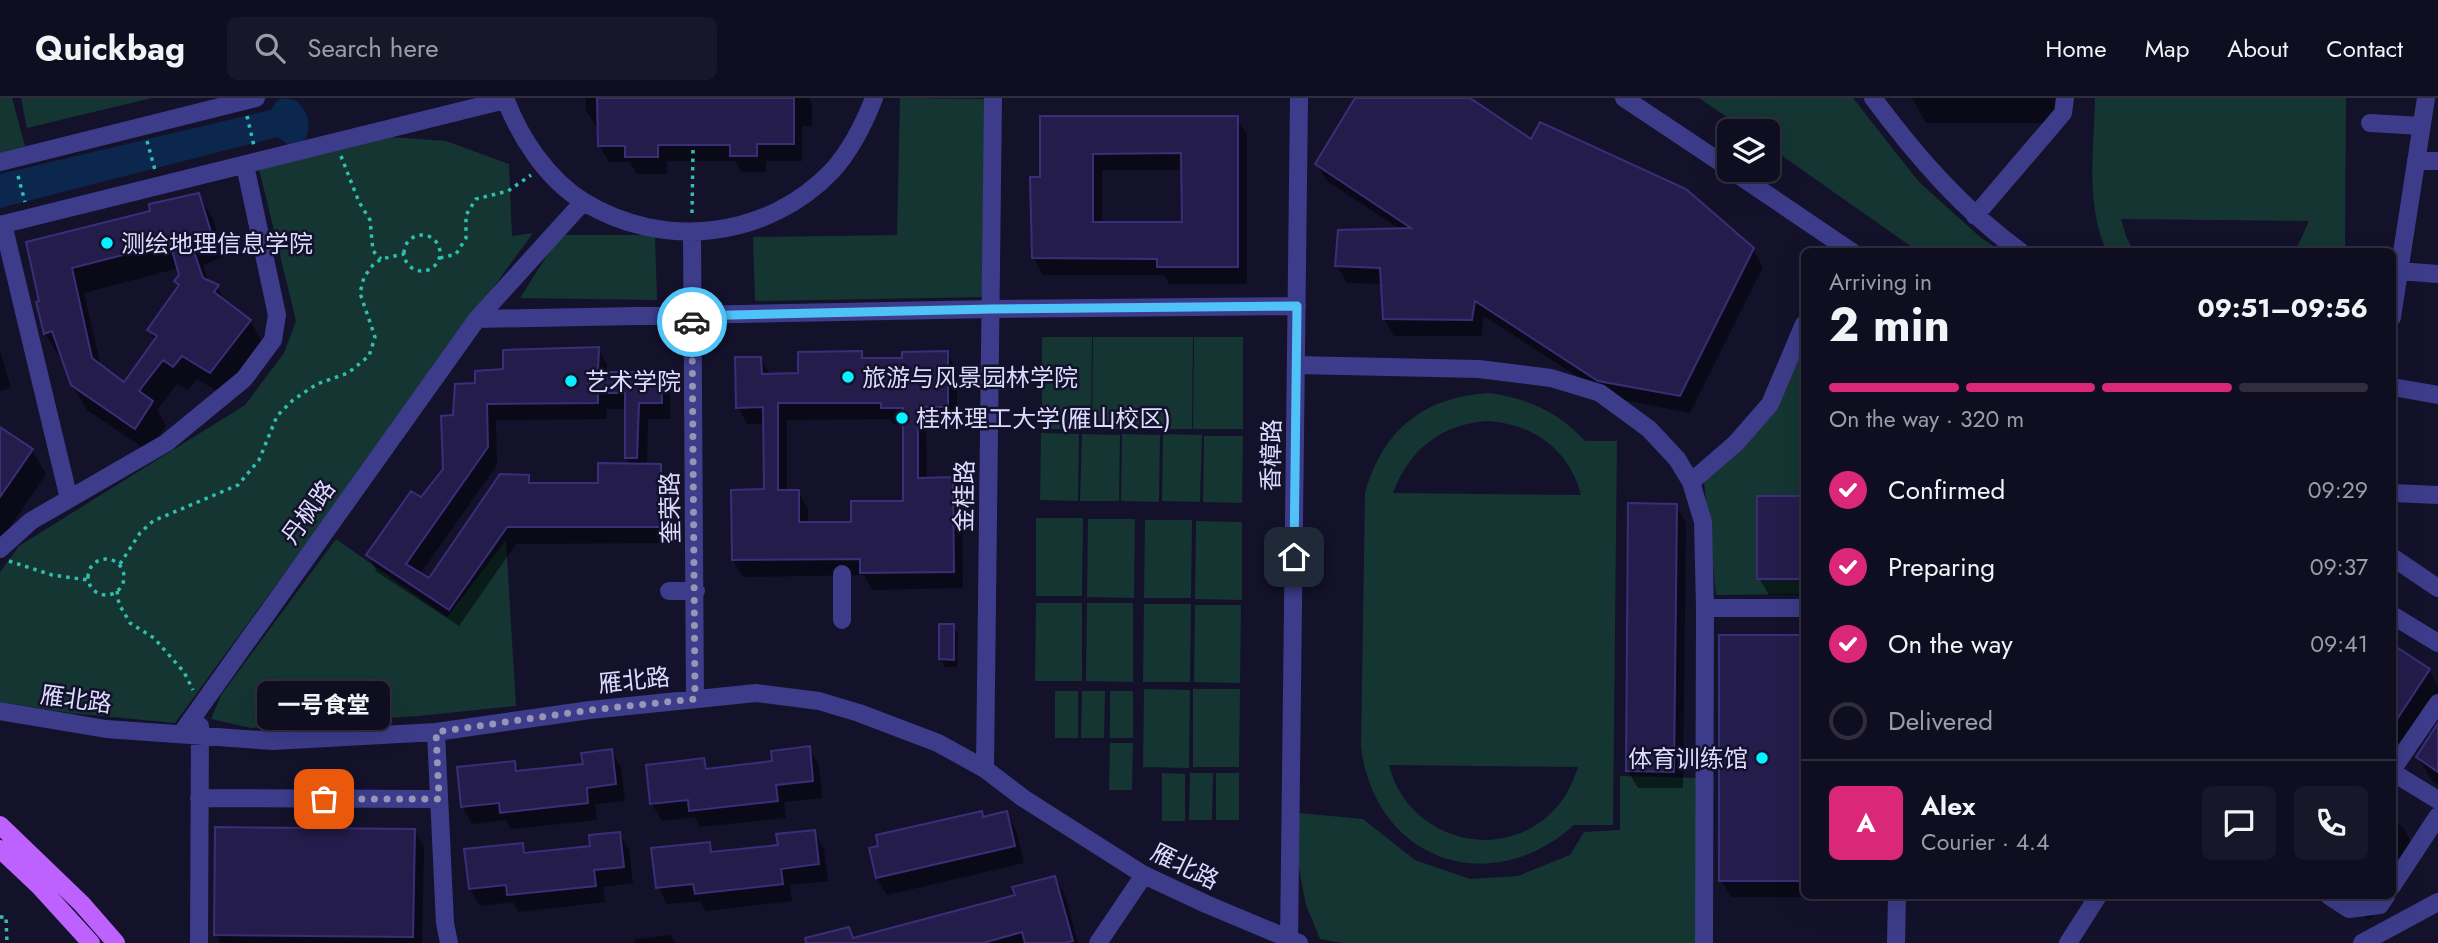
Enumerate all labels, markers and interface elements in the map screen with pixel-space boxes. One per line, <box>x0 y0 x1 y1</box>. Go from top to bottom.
search box <box>227 17 717 80</box>
text: Quickbag <box>35 25 185 72</box>
icon: search <box>251 29 289 67</box>
text: Search here <box>307 29 439 67</box>
text: Home <box>2045 31 2107 66</box>
text: Map <box>2145 31 2189 66</box>
text: About <box>2227 31 2288 66</box>
text: Contact <box>2326 31 2403 66</box>
map controls <box>1717 119 1780 182</box>
button: layers <box>1717 119 1780 182</box>
place label: 测绘地理信息学院 <box>121 226 313 261</box>
marker: 测绘地理信息学院 <box>99 235 115 251</box>
text: Arriving in <box>1829 265 1932 299</box>
courier <box>657 287 727 357</box>
text: 09:51–09:56 <box>2197 289 2368 327</box>
text: 2 min <box>1829 292 1950 358</box>
icon: car <box>673 303 711 341</box>
place label: 旅游与风景园林学院 <box>862 360 1078 395</box>
place label: 艺术学院 <box>585 364 681 399</box>
marker: 旅游与风景园林学院 <box>840 369 856 385</box>
marker: 艺术学院 <box>563 373 579 389</box>
place label: 桂林理工大学(雁山校区) <box>916 401 1171 436</box>
text: On the way · 320 m <box>1829 402 2024 436</box>
marker: 桂林理工大学(雁山校区) <box>894 410 910 426</box>
street label: 香樟路 <box>1253 419 1289 491</box>
street label: 金桂路 <box>946 460 982 532</box>
icon: check <box>1829 471 1867 509</box>
text: Confirmed <box>1888 471 2005 509</box>
street label: 奎荣路 <box>652 472 688 544</box>
street label: 丹枫路 <box>273 473 343 551</box>
text: 09:29 <box>2308 473 2368 507</box>
pin <box>1264 527 1324 587</box>
icon: home <box>1275 538 1313 576</box>
icon: check <box>1829 548 1867 586</box>
text: Preparing <box>1888 548 1995 586</box>
text: 09:37 <box>2310 550 2368 584</box>
icon: check <box>1829 625 1867 663</box>
text: On the way <box>1888 625 2013 663</box>
text: 09:41 <box>2310 627 2368 661</box>
street label: 雁北路 <box>596 659 672 701</box>
street label: 雁北路 <box>38 677 114 721</box>
callout: 一号食堂 <box>258 680 390 729</box>
text: 一号食堂 <box>278 688 370 722</box>
text: Delivered <box>1888 702 1993 740</box>
place label: 体育训练馆 <box>1628 741 1748 776</box>
marker: 体育训练馆 <box>1754 750 1770 766</box>
pin <box>294 769 354 829</box>
icon: bag <box>305 780 343 818</box>
button: chat <box>2202 786 2276 860</box>
button: phone <box>2294 786 2368 860</box>
text: Alex <box>1921 787 1975 825</box>
text: A <box>1856 804 1876 842</box>
text: Courier · 4.4 <box>1921 825 2049 859</box>
street label: 雁北路 <box>1145 834 1225 898</box>

